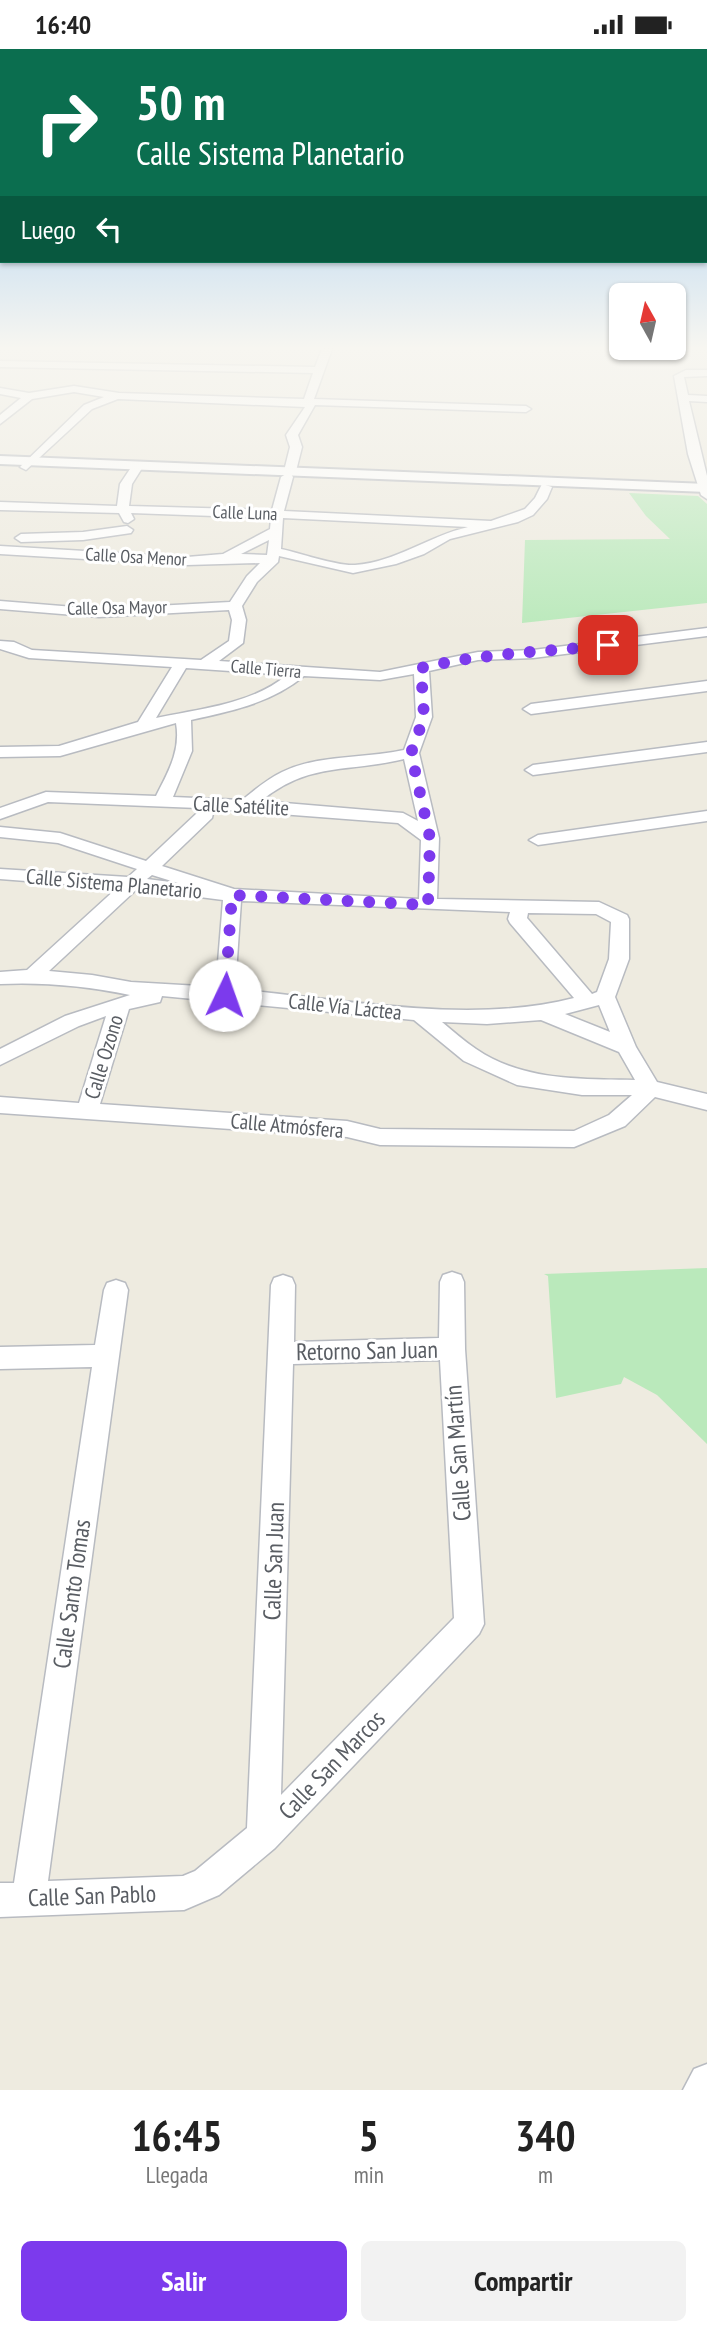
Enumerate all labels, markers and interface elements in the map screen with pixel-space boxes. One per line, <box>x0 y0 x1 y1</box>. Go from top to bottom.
text: 16:40 <box>35 8 91 41</box>
text: 50 m <box>136 70 225 134</box>
icon: right <box>21 77 112 168</box>
text: Calle Sistema Planetario <box>136 132 405 174</box>
icon: left <box>90 210 128 248</box>
text: Luego <box>21 213 76 246</box>
north arrow <box>609 283 686 361</box>
map controls <box>609 283 686 360</box>
street label: Calle Luna <box>212 500 278 525</box>
street label: Calle Osa Menor <box>85 542 187 571</box>
street label: Calle Osa Mayor <box>67 595 167 620</box>
pin <box>578 615 638 675</box>
icon: arrive <box>589 626 627 664</box>
street label: Calle Tierra <box>230 654 302 683</box>
street label: Calle Satélite <box>192 790 290 821</box>
street label: Calle Sistema Planetario <box>25 862 203 905</box>
position arrow <box>188 958 262 1032</box>
street label: Calle Vía Láctea <box>287 987 403 1026</box>
street label: Calle Ozono <box>78 1012 129 1102</box>
street label: Calle Atmósfera <box>229 1107 345 1144</box>
street label: Retorno San Juan <box>296 1334 438 1367</box>
street label: Calle San Martín <box>437 1384 478 1522</box>
street label: Calle San Juan <box>256 1501 291 1621</box>
street label: Calle Santo Tomas <box>46 1517 97 1670</box>
street label: Calle San Marcos <box>272 1704 391 1826</box>
street label: Calle San Pablo <box>27 1878 157 1913</box>
text: 16:45 <box>131 2108 222 2163</box>
text: 5 <box>359 2108 379 2163</box>
text: 340 <box>515 2108 576 2163</box>
text: Llegada <box>146 2160 208 2189</box>
text: min <box>354 2160 384 2189</box>
text: m <box>538 2160 553 2189</box>
button: Salir <box>21 2241 347 2321</box>
button: Compartir <box>361 2241 686 2321</box>

